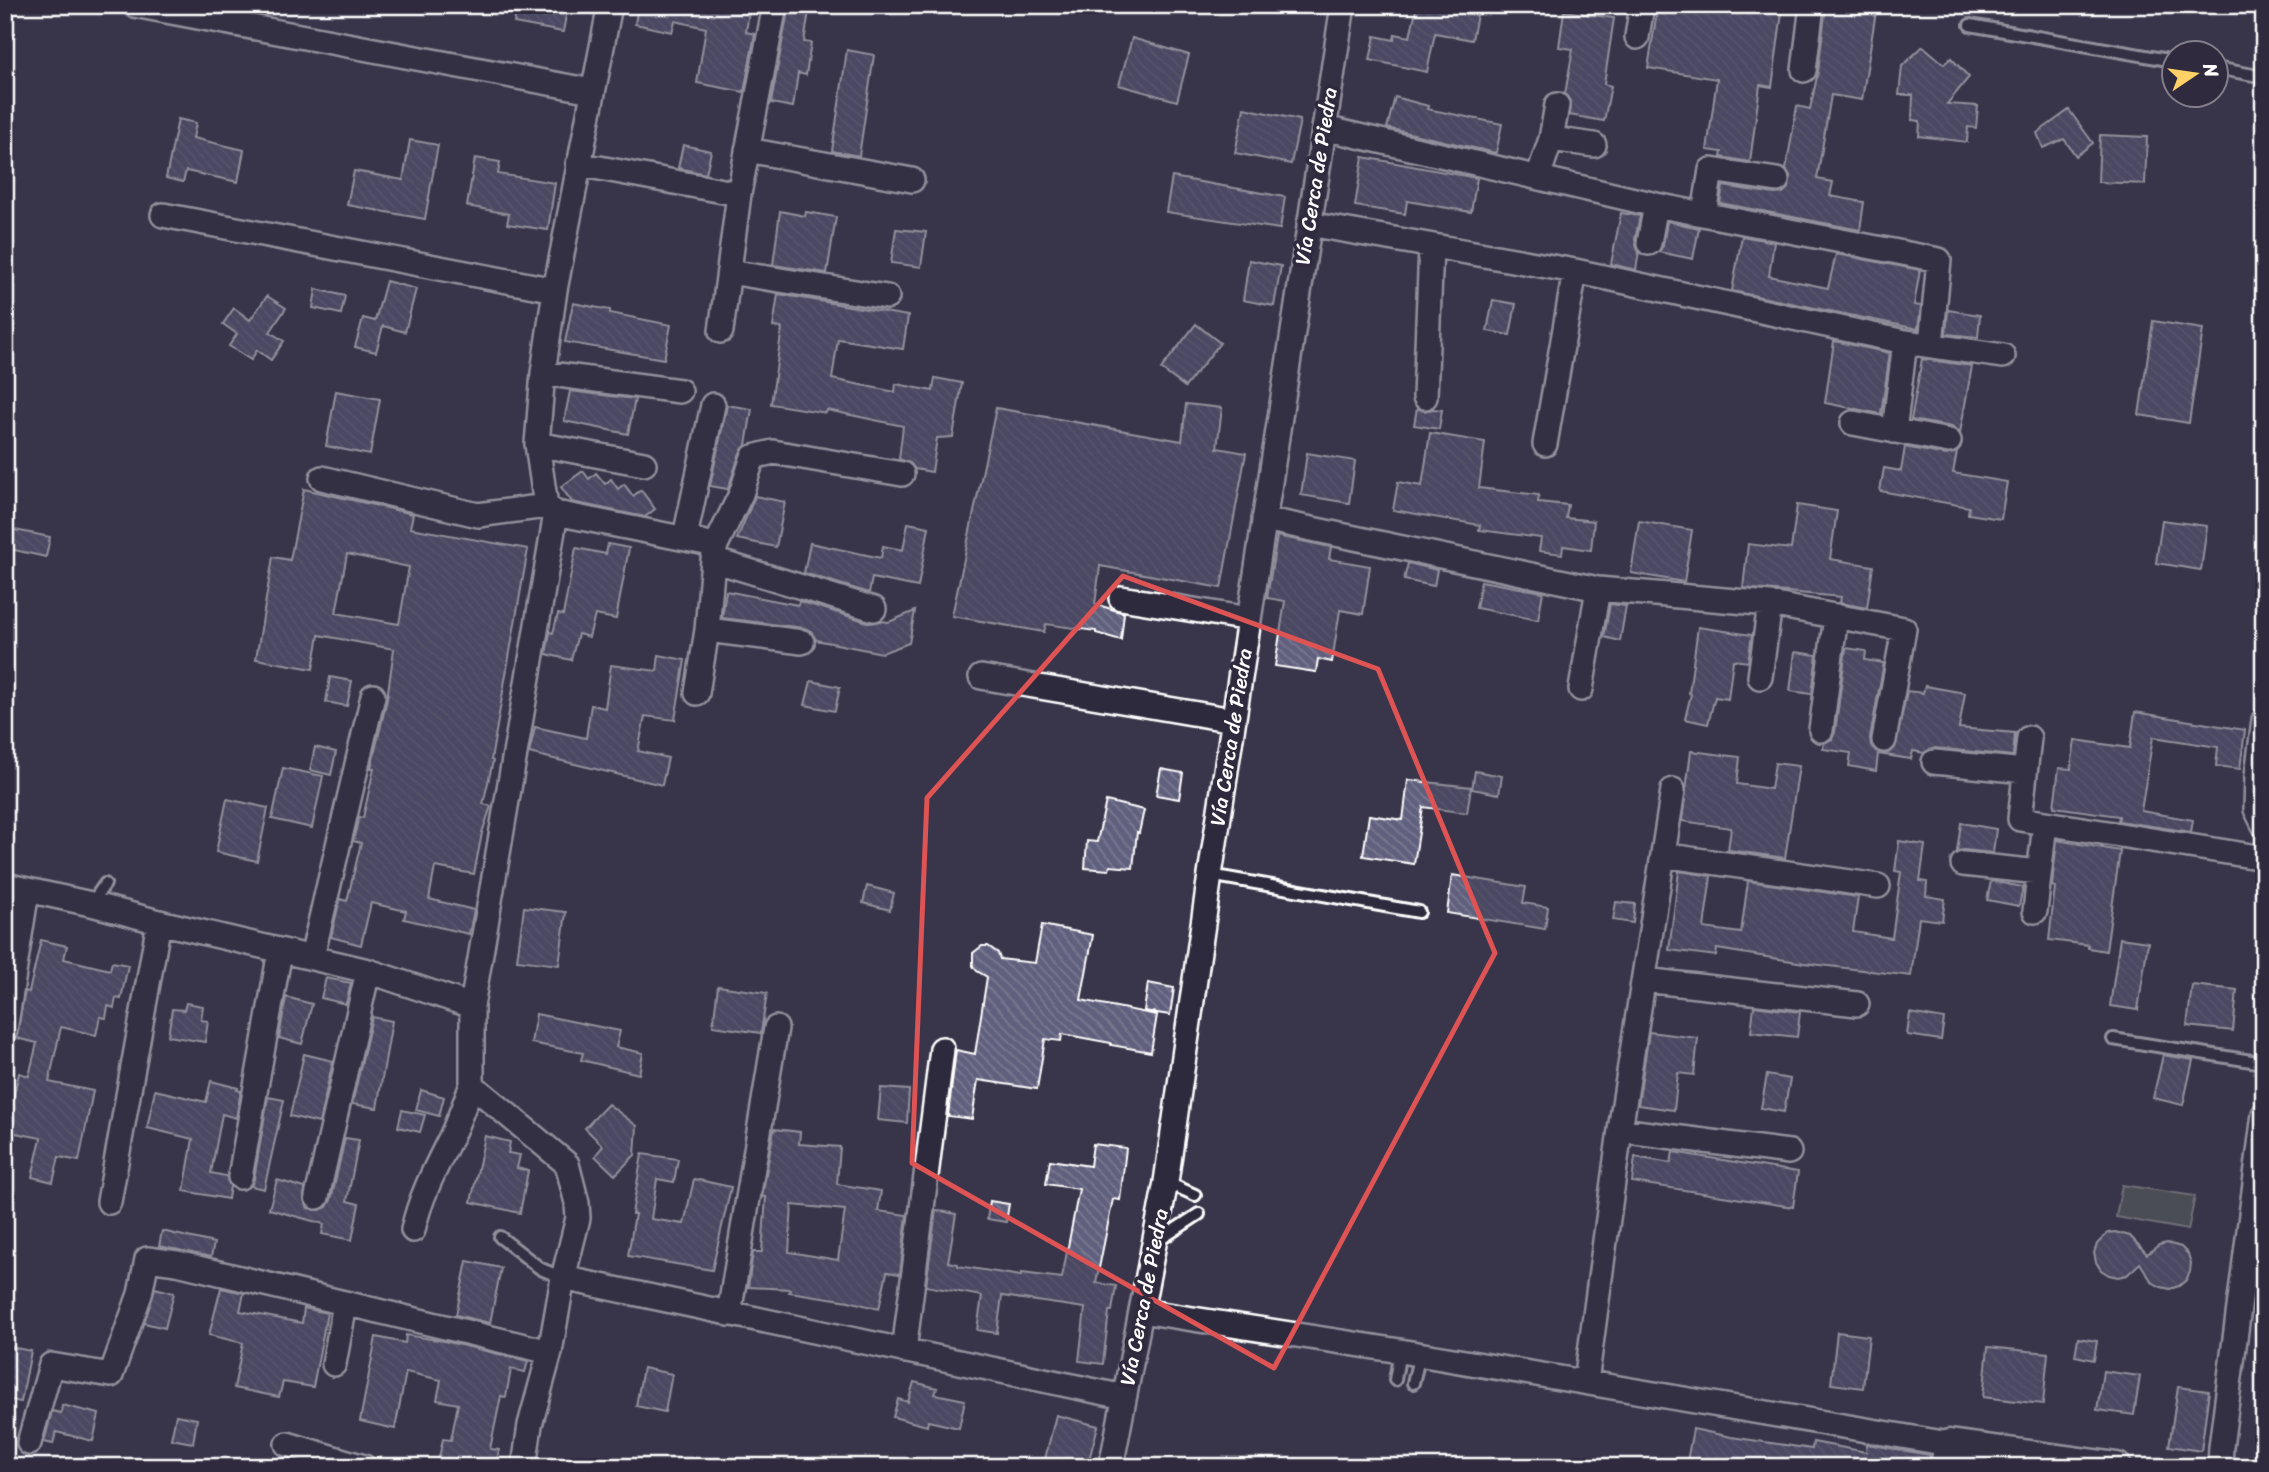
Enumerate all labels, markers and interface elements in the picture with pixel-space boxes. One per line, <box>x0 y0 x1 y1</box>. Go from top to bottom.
north arrow <box>2160 38 2230 108</box>
text: N <box>2193 59 2229 81</box>
street label: Vía Cerca de Piedra <box>1283 84 1349 268</box>
street label: Vía Cerca de Piedra <box>1198 645 1264 829</box>
street label: Vía Cerca de Piedra <box>1108 1205 1180 1389</box>

